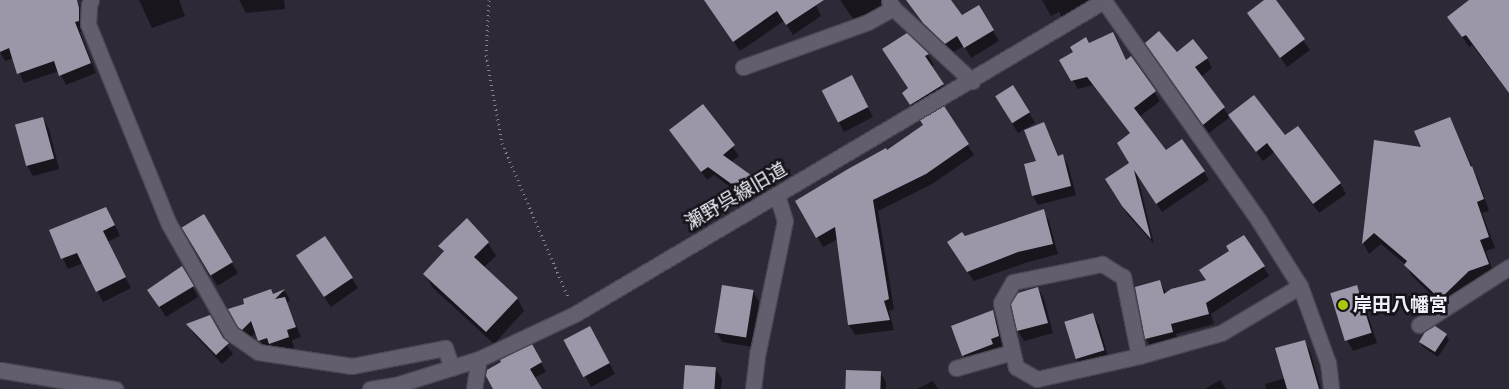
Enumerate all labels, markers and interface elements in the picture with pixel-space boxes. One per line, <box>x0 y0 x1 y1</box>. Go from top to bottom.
street label: 瀬野呉線旧道 <box>681 158 791 234</box>
place label: 岸田八幡宮 <box>1353 294 1448 316</box>
marker: 岸田八幡宮 <box>1337 299 1349 311</box>

